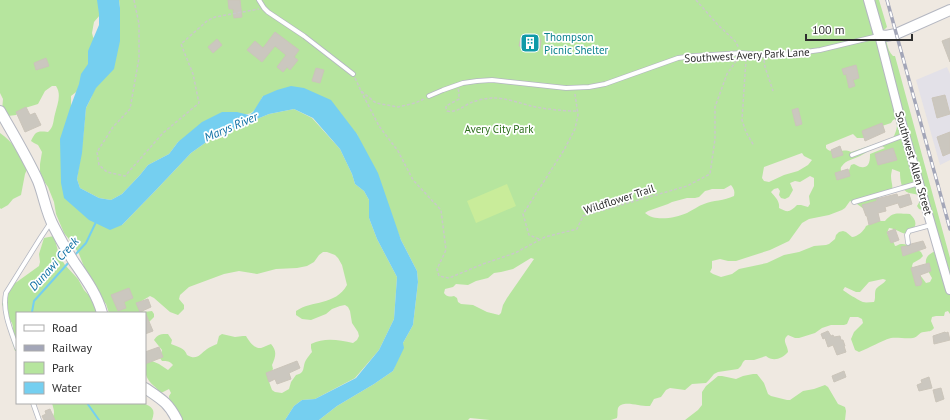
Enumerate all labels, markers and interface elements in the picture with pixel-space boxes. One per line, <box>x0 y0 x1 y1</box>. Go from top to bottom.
scale bar <box>806 16 912 42</box>
text: 100 m <box>812 22 845 37</box>
place label: Thompson Picnic Shelter <box>544 30 609 57</box>
building icon: Thompson Picnic Shelter <box>519 32 541 54</box>
street label: Southwest Avery Park Lane <box>684 45 810 65</box>
water label: Marys River <box>202 108 261 144</box>
street label: Southwest Allen Street <box>892 109 936 217</box>
park label: Avery City Park <box>464 122 534 136</box>
street label: Wildflower Trail <box>582 181 657 217</box>
water label: Dunawi Creek <box>26 233 82 294</box>
legend <box>16 312 146 404</box>
text: Road <box>52 320 77 335</box>
text: Railway <box>52 340 92 355</box>
text: Park <box>52 360 74 375</box>
text: Water <box>52 380 82 395</box>

